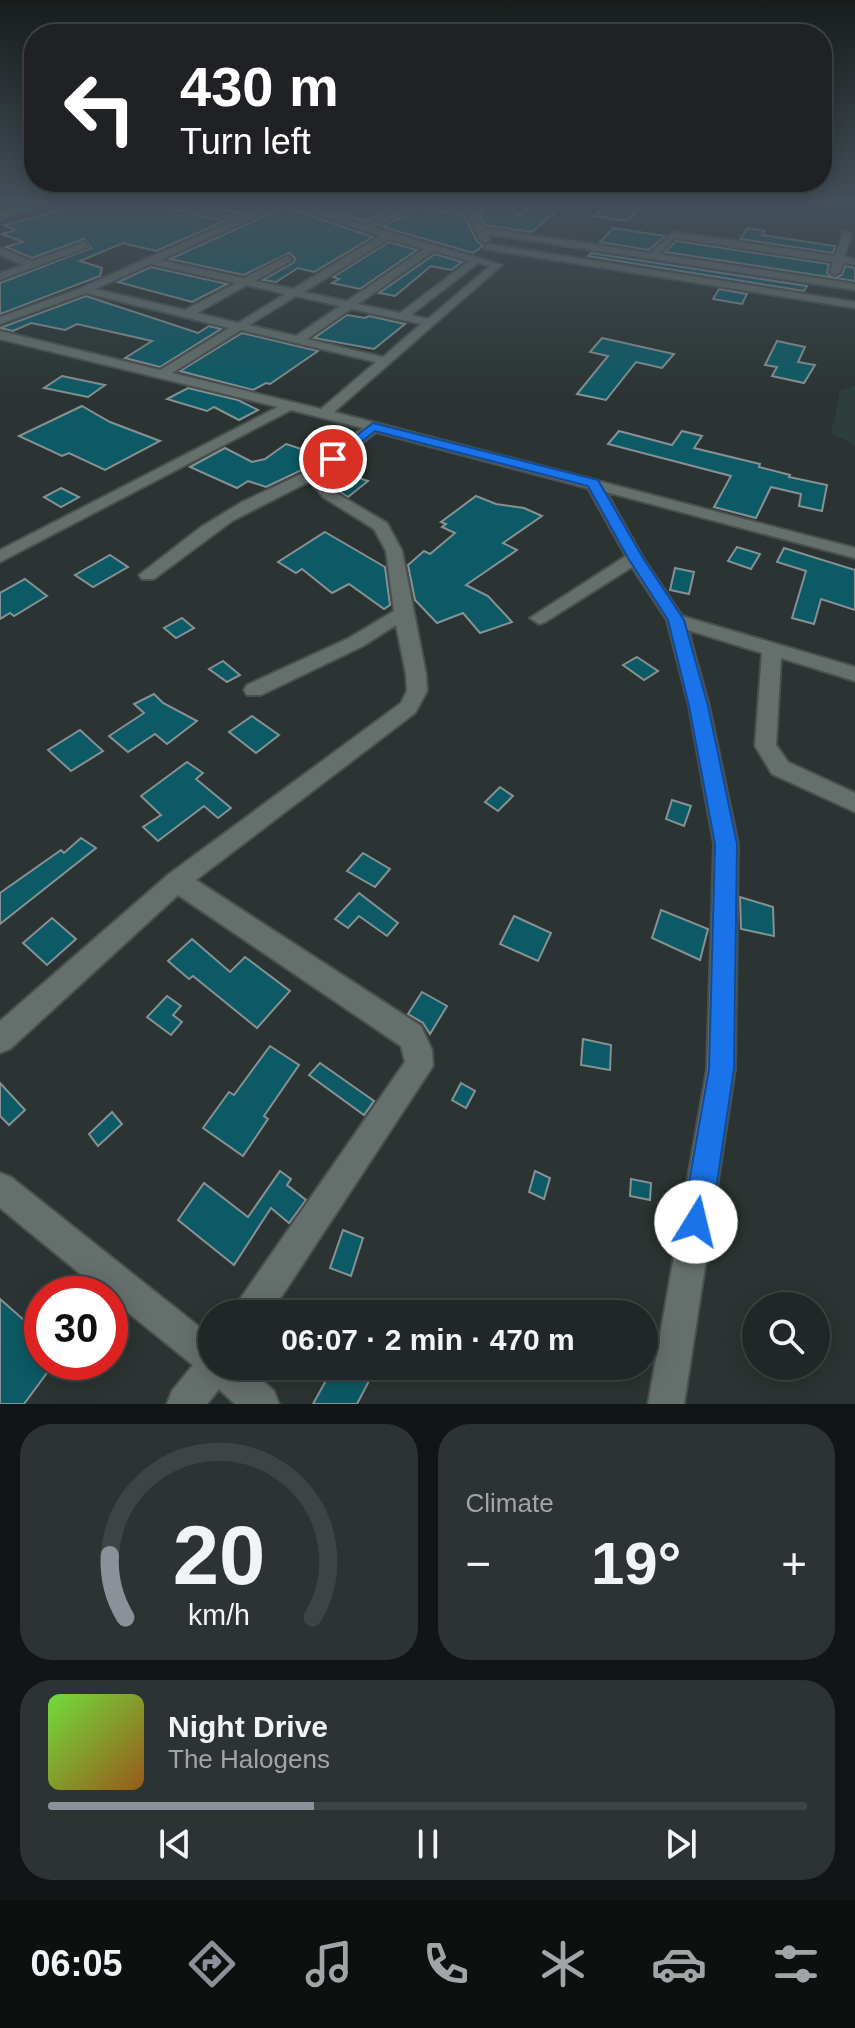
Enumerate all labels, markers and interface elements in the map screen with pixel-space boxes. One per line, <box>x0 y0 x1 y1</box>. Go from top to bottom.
text: 430 m <box>180 55 339 118</box>
icon: left <box>48 56 152 160</box>
text: Turn left <box>180 121 311 162</box>
pin <box>299 425 367 493</box>
icon: arrive <box>311 437 355 481</box>
position arrow <box>654 1180 738 1264</box>
speed limit sign: 30 <box>24 1276 128 1380</box>
map controls <box>742 1292 830 1380</box>
button: search <box>742 1292 830 1380</box>
text: 06:07 · 2 min · 470 m <box>281 1323 575 1356</box>
text: Climate <box>466 1488 554 1518</box>
text: 20 <box>172 1509 265 1602</box>
text: 19° <box>591 1530 682 1597</box>
text: − <box>466 1539 491 1588</box>
text: + <box>781 1539 807 1588</box>
text: km/h <box>188 1599 250 1631</box>
text: Night Drive <box>168 1710 328 1743</box>
text: The Halogens <box>168 1744 330 1774</box>
icon: previous <box>153 1822 197 1866</box>
icon: pause <box>406 1822 450 1866</box>
icon: next <box>659 1822 703 1866</box>
icon: directions <box>184 1936 240 1992</box>
icon: music <box>301 1936 357 1992</box>
icon: phone <box>418 1936 474 1992</box>
icon: climate <box>535 1936 591 1992</box>
icon: car <box>651 1936 707 1992</box>
icon: filters <box>768 1936 824 1992</box>
text: 06:05 <box>30 1943 123 1984</box>

